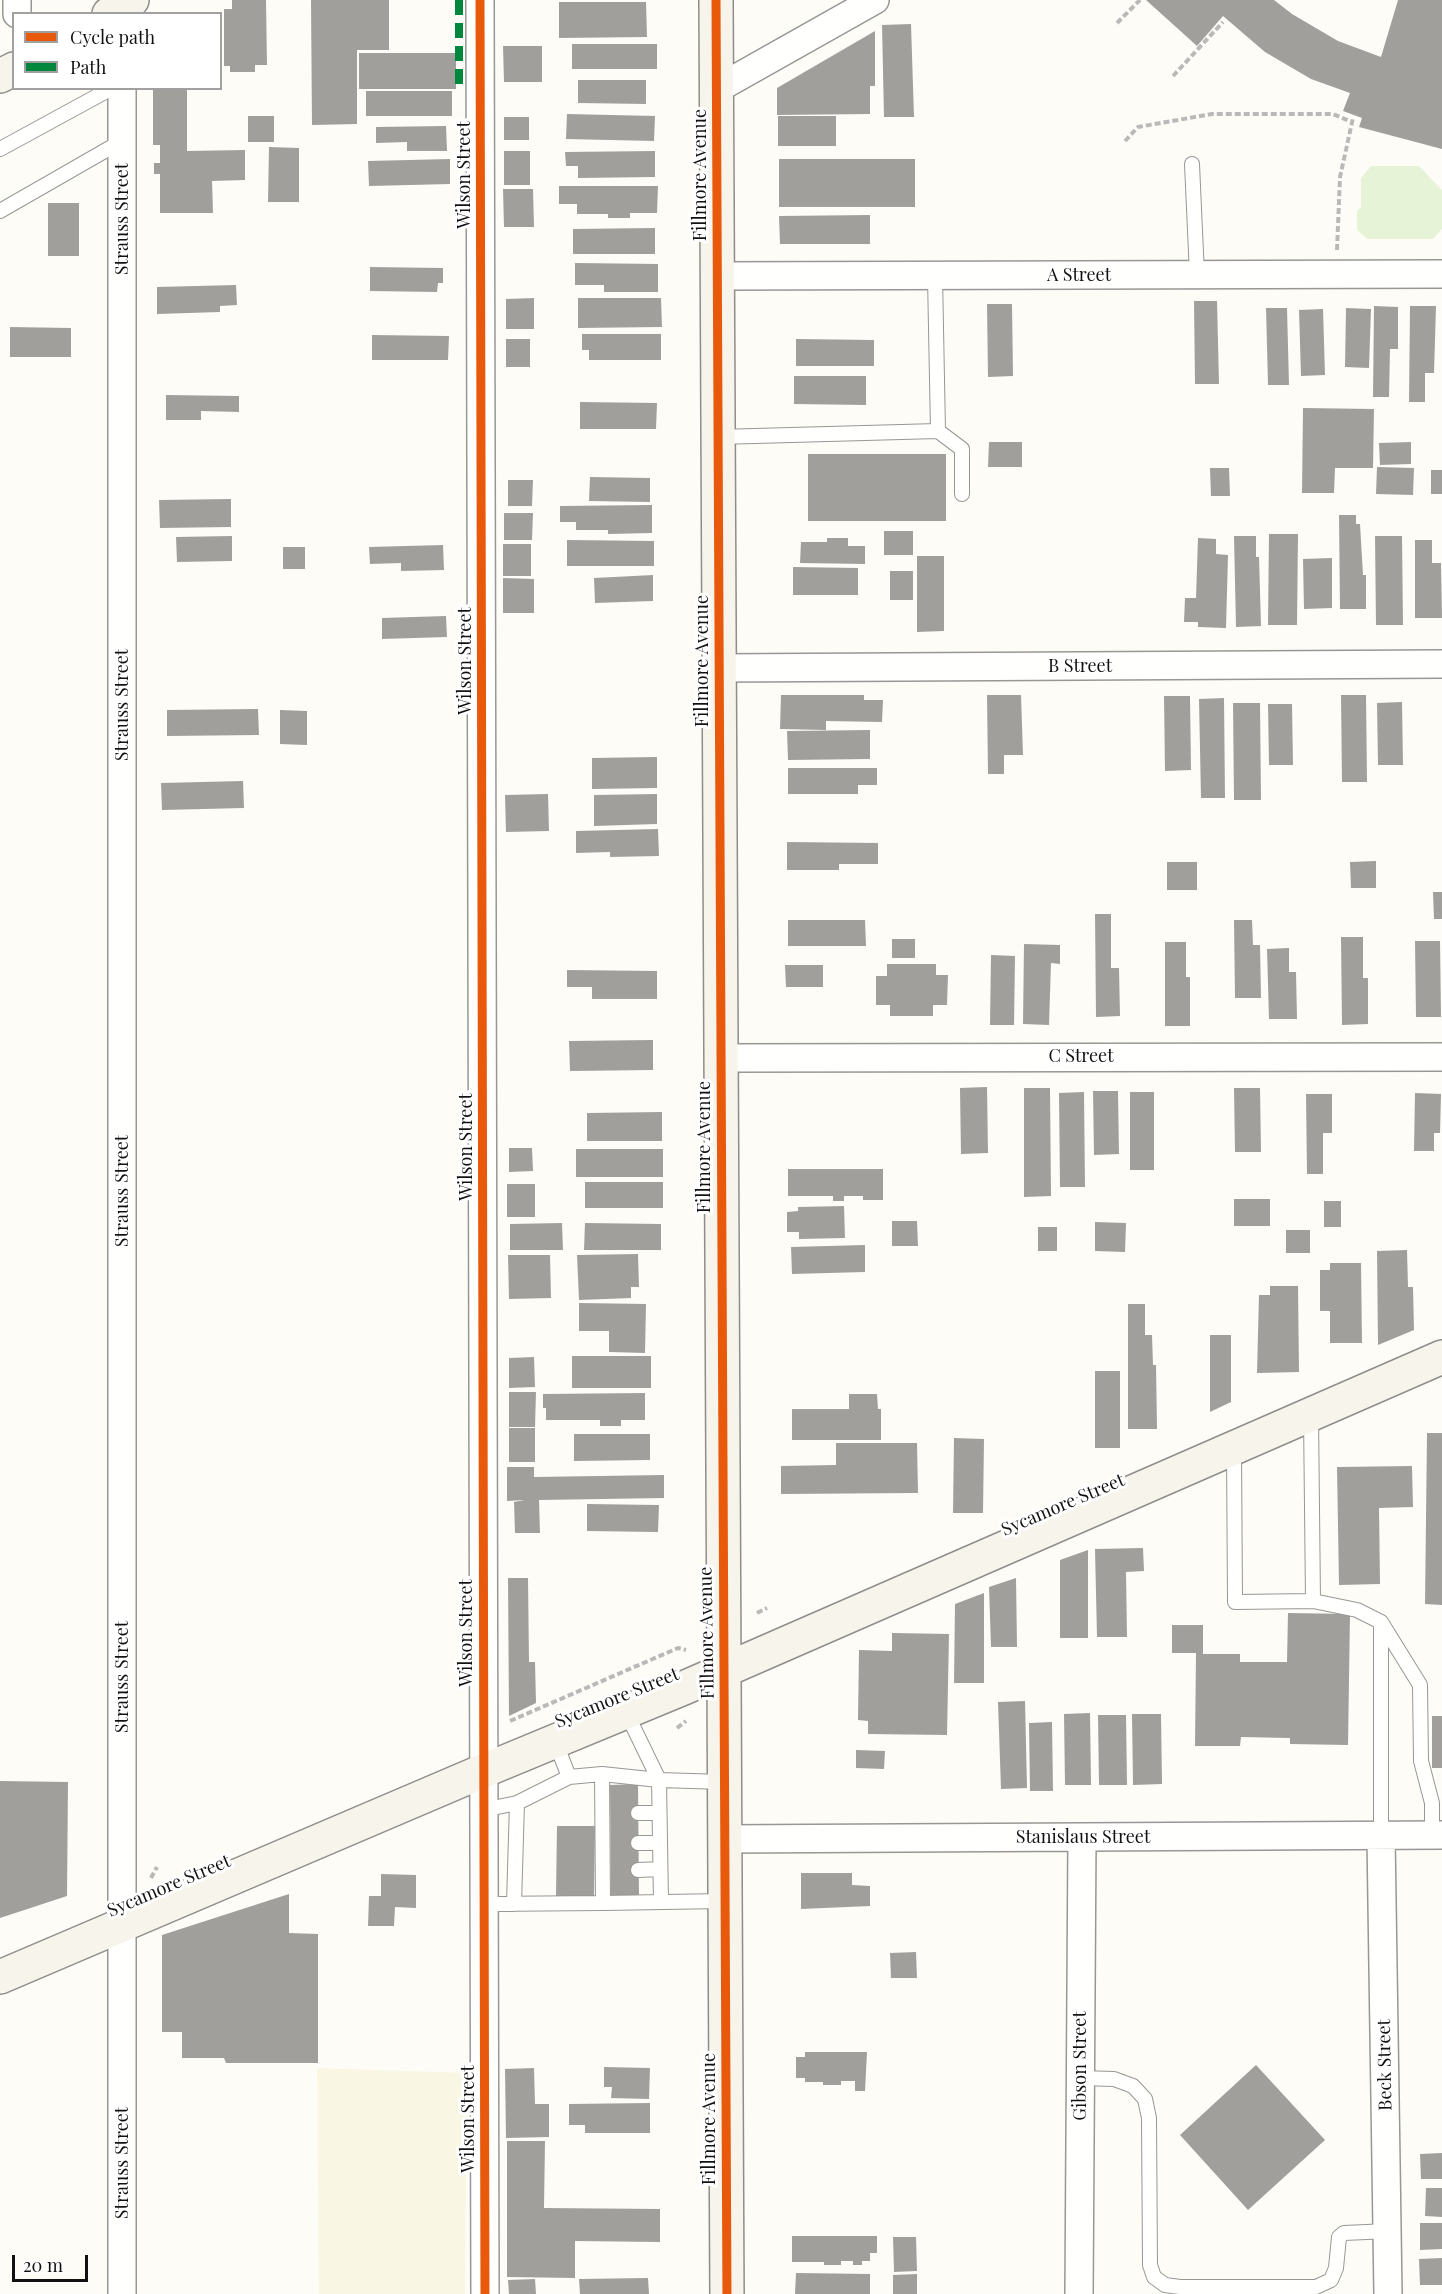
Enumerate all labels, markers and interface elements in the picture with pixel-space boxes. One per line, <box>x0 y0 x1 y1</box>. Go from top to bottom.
legend <box>12 12 222 90</box>
text: Cycle path <box>70 25 155 49</box>
text: Path <box>70 55 106 79</box>
street label: Fillmore Avenue <box>689 109 711 241</box>
street label: Wilson Street <box>453 121 475 229</box>
street label: Strauss Street <box>111 163 133 275</box>
street label: A Street <box>1047 264 1111 286</box>
street label: Fillmore Avenue <box>691 595 713 727</box>
street label: Wilson Street <box>454 607 476 715</box>
street label: Strauss Street <box>111 649 133 761</box>
street label: B Street <box>1048 655 1112 677</box>
street label: C Street <box>1048 1045 1114 1067</box>
street label: Fillmore Avenue <box>693 1081 715 1213</box>
street label: Wilson Street <box>455 1093 477 1201</box>
street label: Strauss Street <box>111 1135 133 1247</box>
street label: Sycamore Street <box>998 1469 1128 1541</box>
street label: Fillmore Avenue <box>695 1567 719 1699</box>
street label: Wilson Street <box>455 1579 477 1687</box>
street label: Strauss Street <box>111 1621 133 1733</box>
street label: Sycamore Street <box>552 1663 682 1733</box>
street label: Stanislaus Street <box>1016 1826 1150 1848</box>
street label: Sycamore Street <box>104 1850 234 1922</box>
street label: Gibson Street <box>1069 2011 1091 2121</box>
street label: Beck Street <box>1373 2019 1397 2111</box>
street label: Fillmore Avenue <box>698 2053 720 2185</box>
street label: Wilson Street <box>457 2065 479 2173</box>
street label: Strauss Street <box>111 2107 133 2219</box>
scale bar <box>15 2243 92 2281</box>
text: 20 m <box>23 2253 63 2277</box>

